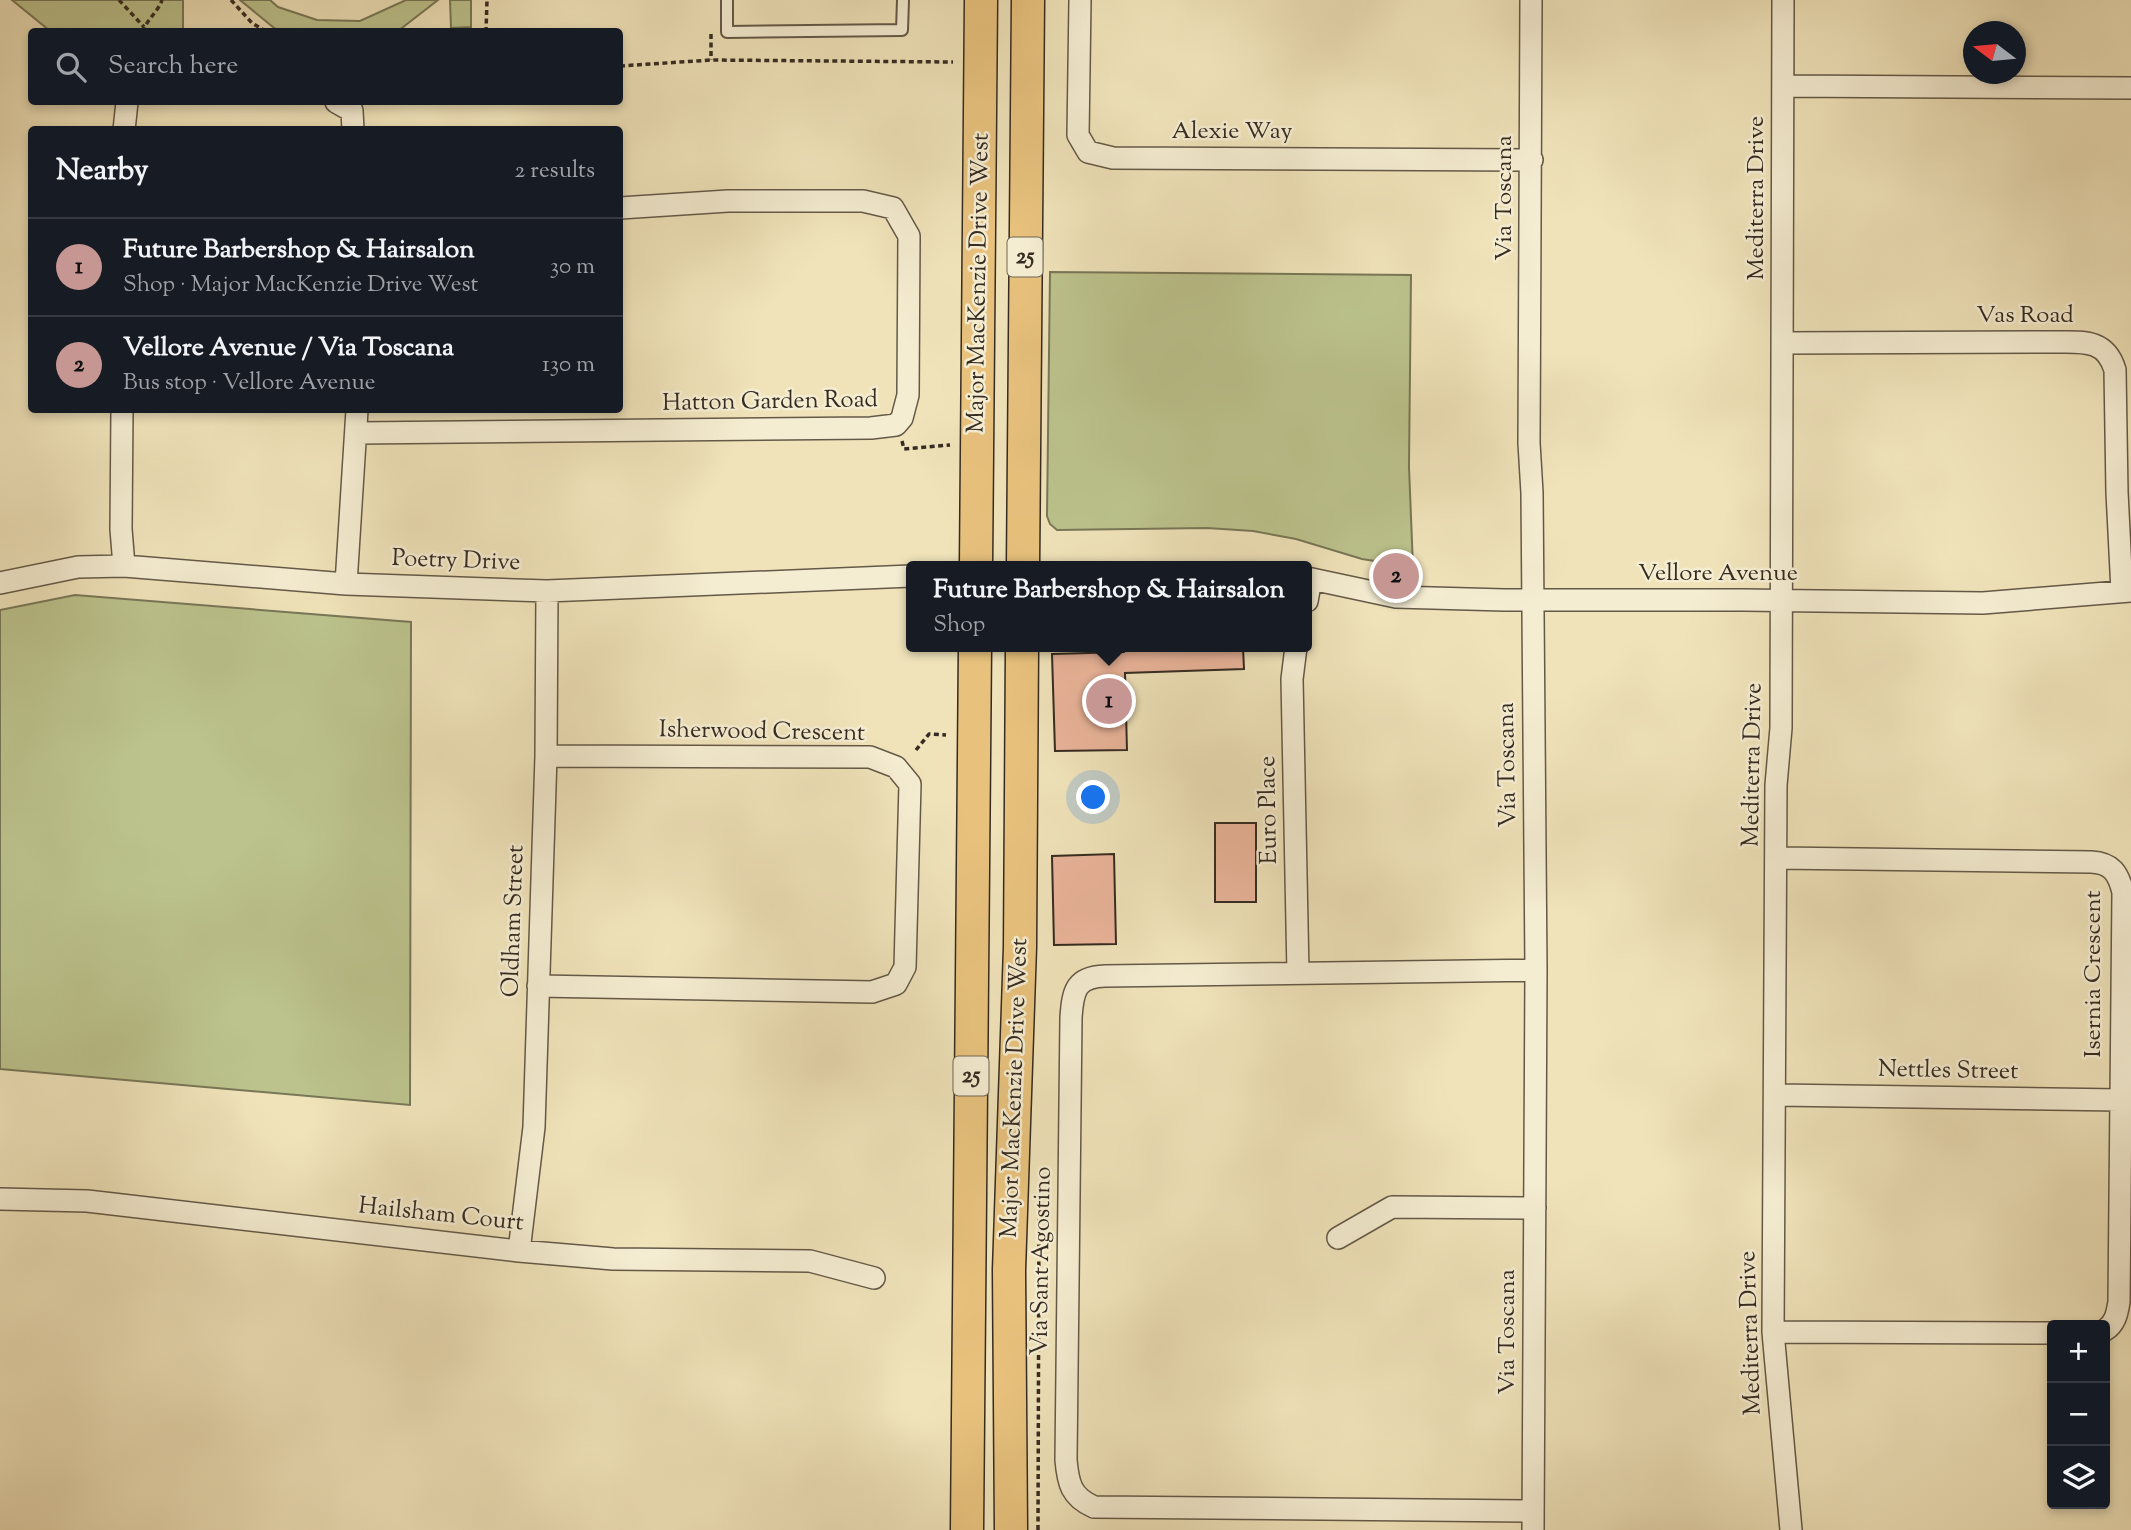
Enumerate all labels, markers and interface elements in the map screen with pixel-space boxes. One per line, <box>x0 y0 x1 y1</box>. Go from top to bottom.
north arrow <box>1963 21 2026 84</box>
search box <box>28 28 623 105</box>
icon: search <box>52 48 90 86</box>
text: Search here <box>108 48 238 85</box>
street label: Alexie Way <box>1172 115 1293 149</box>
street label: Mediterra Drive <box>1740 116 1774 280</box>
street label: Major MacKenzie Drive West <box>959 133 999 433</box>
street label: Via Toscana <box>1488 135 1522 261</box>
text: Nearby <box>56 150 148 193</box>
text: 2 results <box>515 155 595 188</box>
text: Future Barbershop & Hairsalon <box>123 232 475 269</box>
road number: 25 <box>1007 238 1042 276</box>
text: 1 <box>75 251 83 284</box>
text: 30 m <box>550 251 595 284</box>
text: Shop · Major MacKenzie Drive West <box>123 269 478 302</box>
street label: Vas Road <box>1976 299 2074 333</box>
text: Vellore Avenue / Via Toscana <box>123 330 454 367</box>
text: 2 <box>74 349 84 382</box>
text: 130 m <box>542 349 595 382</box>
text: Bus stop · Vellore Avenue <box>123 367 375 400</box>
street label: Hatton Garden Road <box>662 383 879 421</box>
street label: Poetry Drive <box>391 542 521 580</box>
pin: 2 <box>1373 550 1419 602</box>
street label: Vellore Avenue <box>1638 557 1798 591</box>
popup <box>906 561 1312 652</box>
text: Future Barbershop & Hairsalon <box>933 572 1285 609</box>
text: Shop <box>933 609 985 642</box>
pin: 1 <box>1086 675 1132 727</box>
street label: Mediterra Drive <box>1735 682 1771 848</box>
street label: Via Toscana <box>1490 702 1526 828</box>
street label: Isherwood Crescent <box>659 713 865 751</box>
street label: Euro Place <box>1251 755 1287 865</box>
your location <box>1076 780 1110 814</box>
street label: Oldham Street <box>494 844 534 998</box>
street label: Isernia Crescent <box>2077 890 2111 1058</box>
street label: Major MacKenzie Drive West <box>993 937 1037 1239</box>
street label: Nettles Street <box>1877 1053 2019 1089</box>
road number: 25 <box>954 1056 988 1096</box>
street label: Via Sant Agostino <box>1023 1166 1061 1356</box>
street label: Hailsham Court <box>357 1189 525 1241</box>
street label: Mediterra Drive <box>1731 1250 1771 1416</box>
street label: Via Toscana <box>1491 1269 1525 1395</box>
map controls <box>2047 1320 2110 1509</box>
button: + <box>2047 1320 2110 1383</box>
button: − <box>2047 1383 2110 1446</box>
button: layers <box>2047 1446 2110 1509</box>

